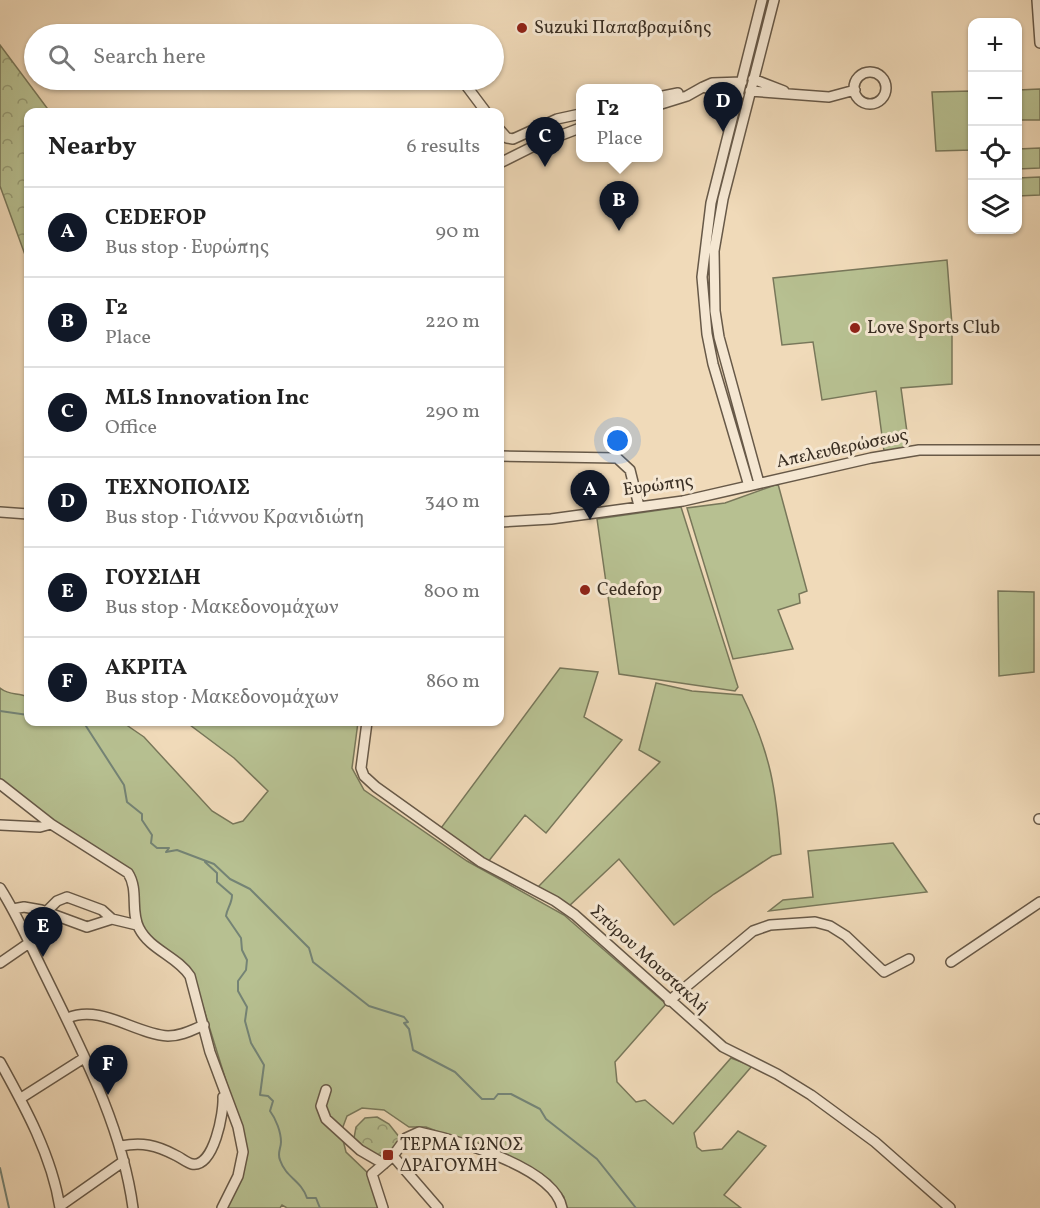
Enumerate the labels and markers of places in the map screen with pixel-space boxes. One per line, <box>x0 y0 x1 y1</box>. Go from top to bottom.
place label: Suzuki Παπαβραμίδης <box>534 16 711 41</box>
marker: Suzuki Παπαβραμίδης <box>515 21 529 35</box>
pin: D <box>704 82 742 132</box>
pin: C <box>526 118 564 167</box>
pin: B <box>600 182 638 231</box>
place label: Love Sports Club <box>867 316 1000 341</box>
marker: Love Sports Club <box>848 321 862 335</box>
pin: A <box>570 470 610 520</box>
place label: Cedefop <box>597 578 662 603</box>
marker: Cedefop <box>578 583 592 597</box>
pin: E <box>24 908 63 957</box>
pin: F <box>88 1046 128 1095</box>
place label: ΤΕΡΜΑ ΙΩΝΟΣ ΔΡΑΓΟΥΜΗ <box>400 1133 523 1179</box>
marker: ΤΕΡΜΑ ΙΩΝΟΣ ΔΡΑΓΟΥΜΗ <box>381 1148 395 1162</box>

